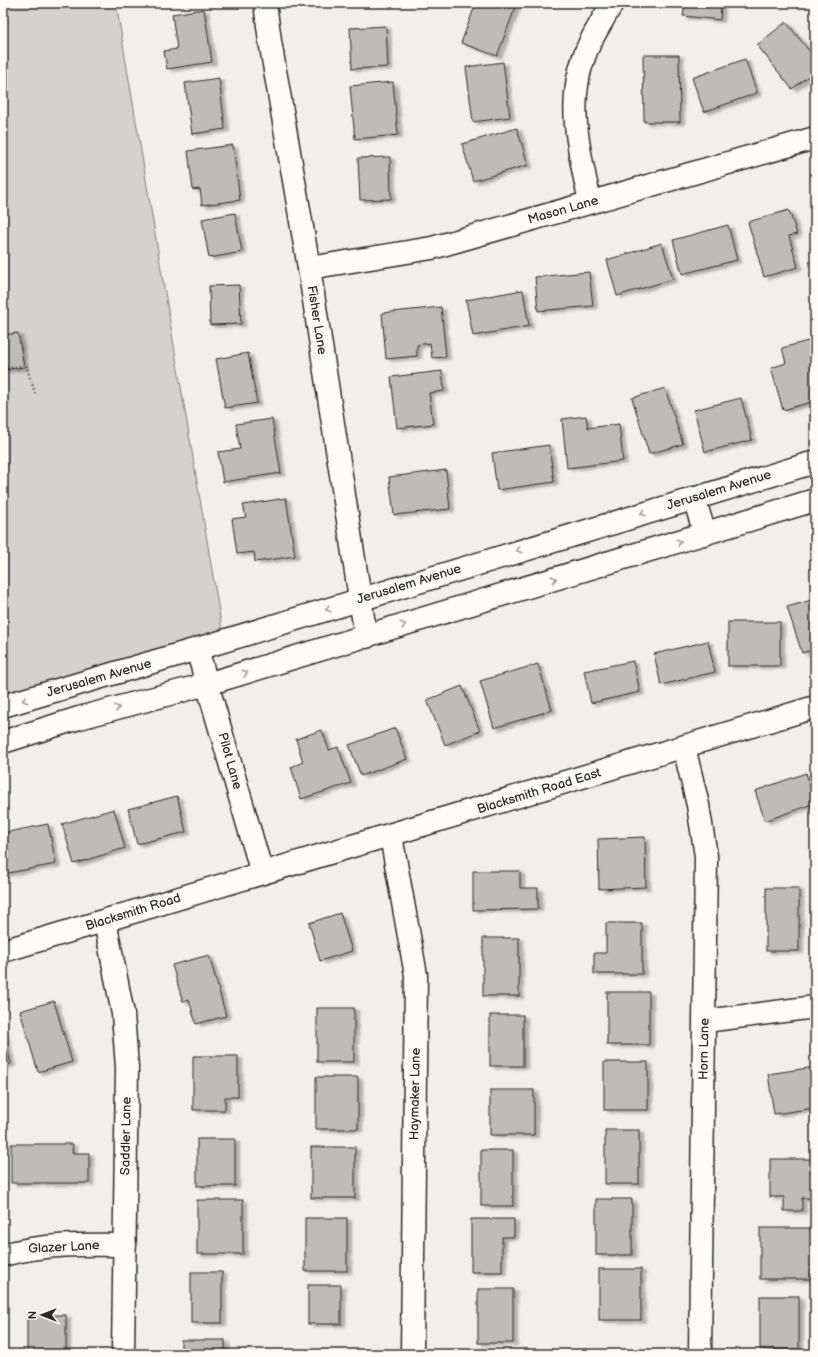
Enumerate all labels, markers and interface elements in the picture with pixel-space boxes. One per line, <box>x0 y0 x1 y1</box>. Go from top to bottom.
street label: Mason Lane <box>526 192 600 228</box>
street label: Fisher Lane <box>304 284 330 356</box>
street label: Jerusalem Avenue <box>665 466 773 513</box>
one-way arrow <box>640 508 647 517</box>
one-way arrow <box>675 538 682 547</box>
one-way arrow <box>516 546 523 554</box>
street label: Jerusalem Avenue <box>355 560 463 607</box>
one-way arrow <box>551 575 558 584</box>
one-way arrow <box>324 604 331 612</box>
one-way arrow <box>399 621 406 630</box>
street label: Jerusalem Avenue <box>45 655 154 701</box>
one-way arrow <box>241 669 248 678</box>
one-way arrow <box>22 695 29 704</box>
one-way arrow <box>114 705 120 713</box>
street label: Pilot Lane <box>214 731 246 791</box>
street label: Blacksmith Road East <box>475 765 603 817</box>
street label: Blacksmith Road <box>83 890 183 934</box>
street label: Horn Lane <box>695 1018 713 1080</box>
street label: Haymaker Lane <box>406 1047 424 1140</box>
street label: Saddler Lane <box>117 1096 135 1175</box>
street label: Glazer Lane <box>28 1237 100 1257</box>
north arrow <box>22 1295 62 1335</box>
text: N <box>26 1311 39 1319</box>

